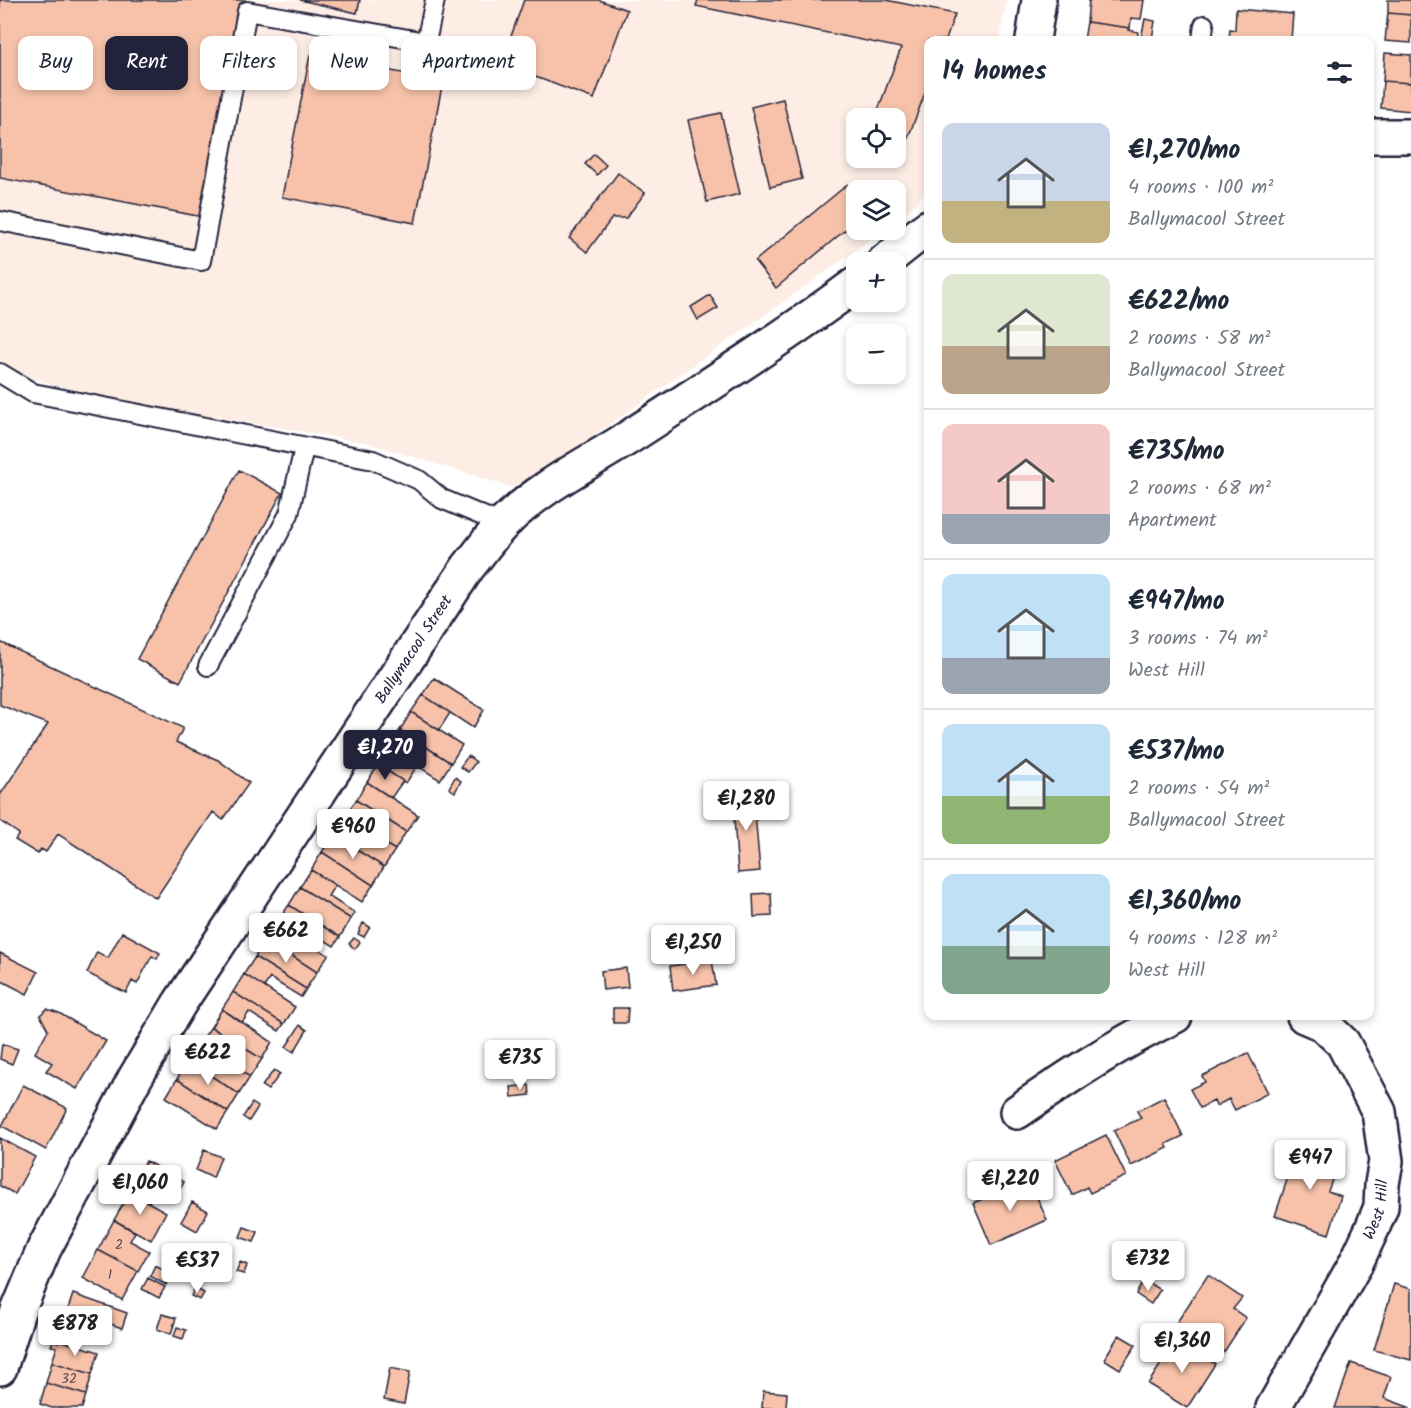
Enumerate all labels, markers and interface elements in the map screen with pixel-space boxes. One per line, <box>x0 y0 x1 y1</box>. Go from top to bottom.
chip: Buy <box>18 36 93 90</box>
chip: Rent <box>105 36 188 90</box>
chip: Filters <box>200 36 297 90</box>
chip: New <box>309 36 389 90</box>
chip: Apartment <box>401 36 536 90</box>
text: 14 homes <box>942 51 1047 93</box>
icon: filters <box>1323 56 1356 89</box>
map controls <box>846 108 906 384</box>
button: locate <box>846 108 906 168</box>
text: €1,270/mo <box>1128 130 1240 172</box>
icon: home <box>990 147 1062 219</box>
text: 4 rooms · 100 m² <box>1128 172 1273 204</box>
button: layers <box>846 180 906 240</box>
text: Ballymacool Street <box>1128 204 1285 236</box>
button: + <box>846 252 906 312</box>
text: €622/mo <box>1128 281 1229 323</box>
icon: home <box>990 298 1062 370</box>
text: 2 rooms · 58 m² <box>1128 323 1270 355</box>
button: − <box>846 324 906 384</box>
text: Ballymacool Street <box>1128 355 1285 387</box>
text: €735/mo <box>1128 431 1225 473</box>
icon: home <box>990 448 1062 520</box>
text: 2 rooms · 68 m² <box>1128 473 1271 505</box>
text: Apartment <box>1128 505 1217 537</box>
text: €947/mo <box>1128 581 1225 623</box>
street label: Ballymacool Street <box>368 589 459 709</box>
icon: home <box>990 598 1062 670</box>
text: 3 rooms · 74 m² <box>1128 623 1268 655</box>
text: West Hill <box>1128 655 1205 687</box>
pin: €1,270 <box>336 730 434 781</box>
text: €537/mo <box>1128 731 1225 773</box>
text: €1,270 <box>357 733 413 765</box>
icon: home <box>990 748 1062 820</box>
text: 2 rooms · 54 m² <box>1128 773 1269 805</box>
pin: €1,280 <box>697 781 795 832</box>
text: €1,280 <box>717 784 775 816</box>
text: Ballymacool Street <box>1128 805 1285 837</box>
pin: €960 <box>317 809 389 860</box>
text: €960 <box>331 812 375 844</box>
text: €1,360/mo <box>1128 881 1241 923</box>
icon: home <box>990 898 1062 970</box>
pin: €662 <box>250 913 322 964</box>
text: €662 <box>263 916 309 948</box>
text: 4 rooms · 128 m² <box>1128 923 1277 955</box>
pin: €1,250 <box>644 925 742 976</box>
text: €1,250 <box>665 928 721 960</box>
text: West Hill <box>1128 955 1205 987</box>
pin: €622 <box>172 1035 244 1086</box>
text: €622 <box>185 1038 231 1070</box>
pin: €735 <box>484 1040 556 1091</box>
text: €735 <box>498 1043 542 1075</box>
pin: €947 <box>1274 1140 1346 1191</box>
text: €947 <box>1288 1143 1332 1175</box>
pin: €1,220 <box>961 1161 1059 1212</box>
text: €1,220 <box>981 1164 1039 1196</box>
pin: €1,060 <box>91 1165 189 1216</box>
text: €1,060 <box>112 1168 168 1200</box>
street label: West Hill <box>1356 1178 1395 1244</box>
house number: 2 <box>115 1234 123 1256</box>
pin: €732 <box>1112 1241 1184 1292</box>
pin: €537 <box>161 1243 233 1294</box>
text: €732 <box>1126 1244 1170 1276</box>
text: €537 <box>175 1246 219 1278</box>
house number: 1 <box>108 1264 112 1286</box>
pin: €878 <box>39 1306 111 1357</box>
text: €878 <box>52 1309 98 1341</box>
pin: €1,360 <box>1133 1323 1231 1374</box>
text: €1,360 <box>1154 1326 1210 1358</box>
house number: 32 <box>61 1368 77 1390</box>

